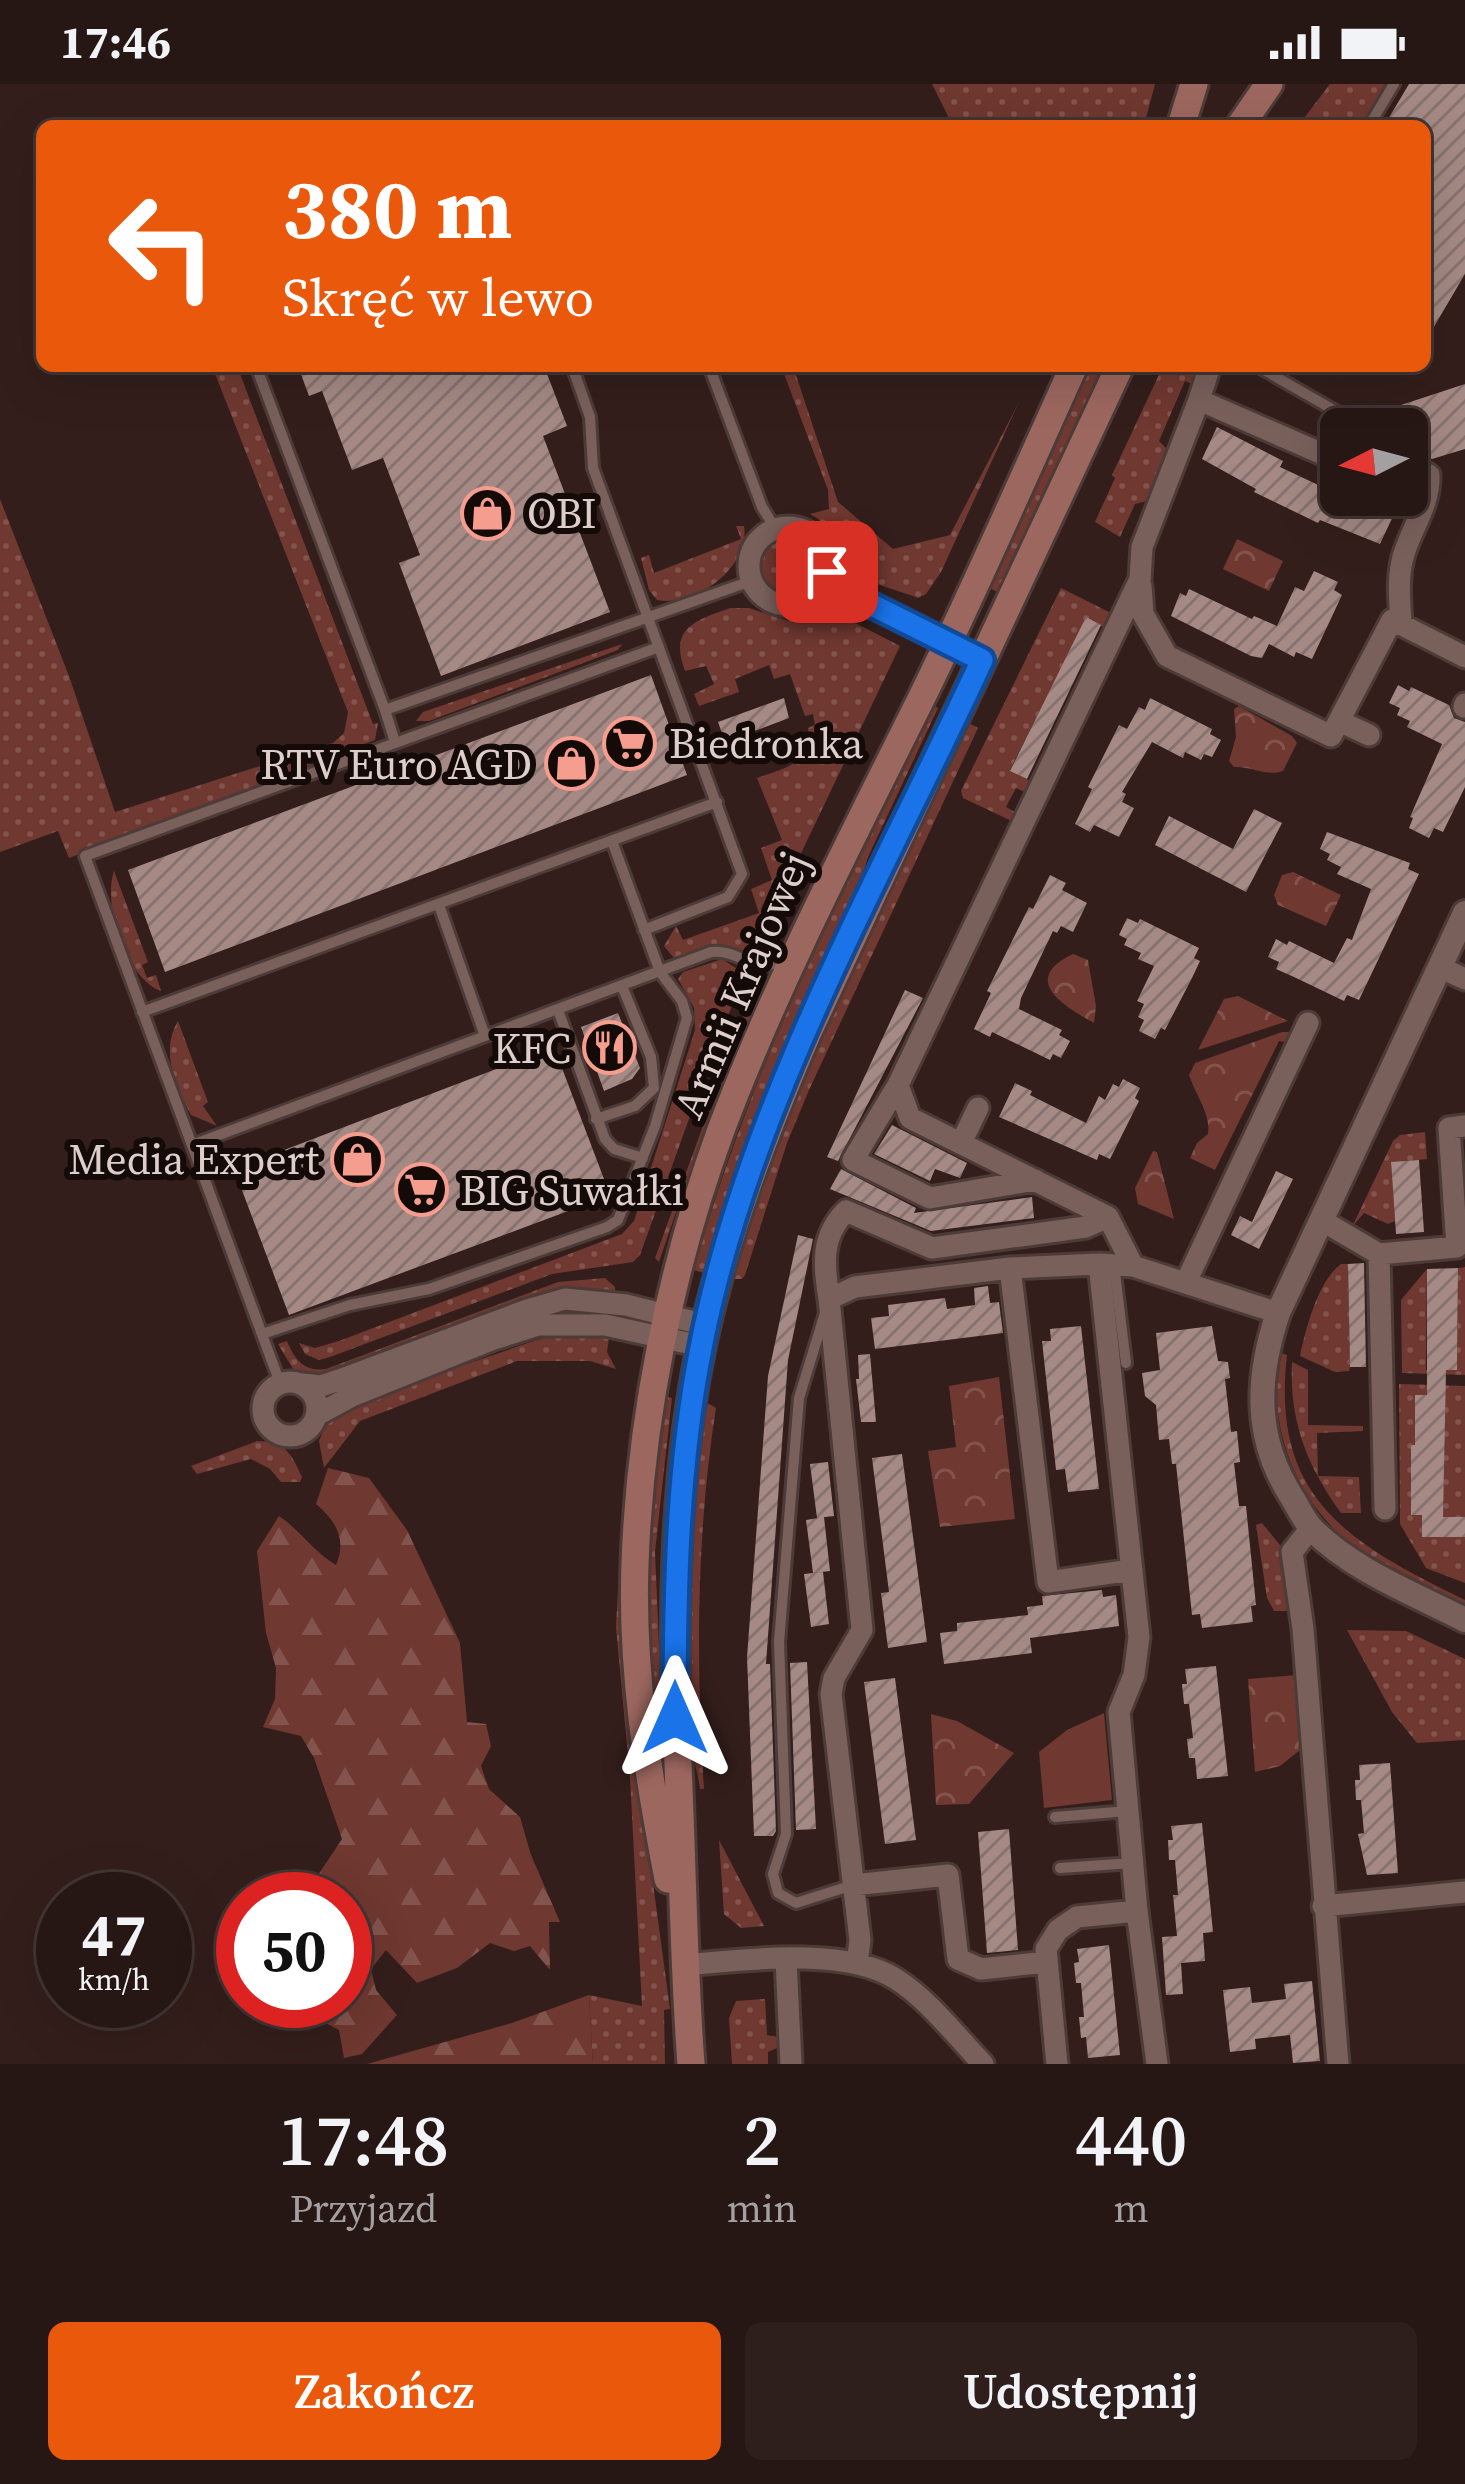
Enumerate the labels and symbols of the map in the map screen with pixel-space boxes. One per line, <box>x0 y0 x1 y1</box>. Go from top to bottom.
north arrow <box>1320 408 1428 516</box>
place label: OBI <box>527 484 597 542</box>
shop icon: OBI <box>460 485 516 541</box>
pin <box>776 521 878 623</box>
place label: Biedronka <box>669 714 864 772</box>
supermarket icon: Biedronka <box>602 715 658 771</box>
place label: RTV Euro AGD <box>260 735 532 793</box>
shop icon: RTV Euro AGD <box>543 736 599 792</box>
street label: Armii Krajowej <box>659 843 823 1127</box>
place label: KFC <box>493 1019 571 1077</box>
restaurant icon: KFC <box>582 1020 638 1076</box>
place label: Media Expert <box>68 1130 319 1188</box>
shop icon: Media Expert <box>330 1131 386 1187</box>
place label: BIG Suwałki <box>460 1161 684 1219</box>
supermarket icon: BIG Suwałki <box>393 1162 449 1218</box>
position arrow <box>612 1655 738 1781</box>
speed limit sign: 50 <box>216 1872 372 2028</box>

